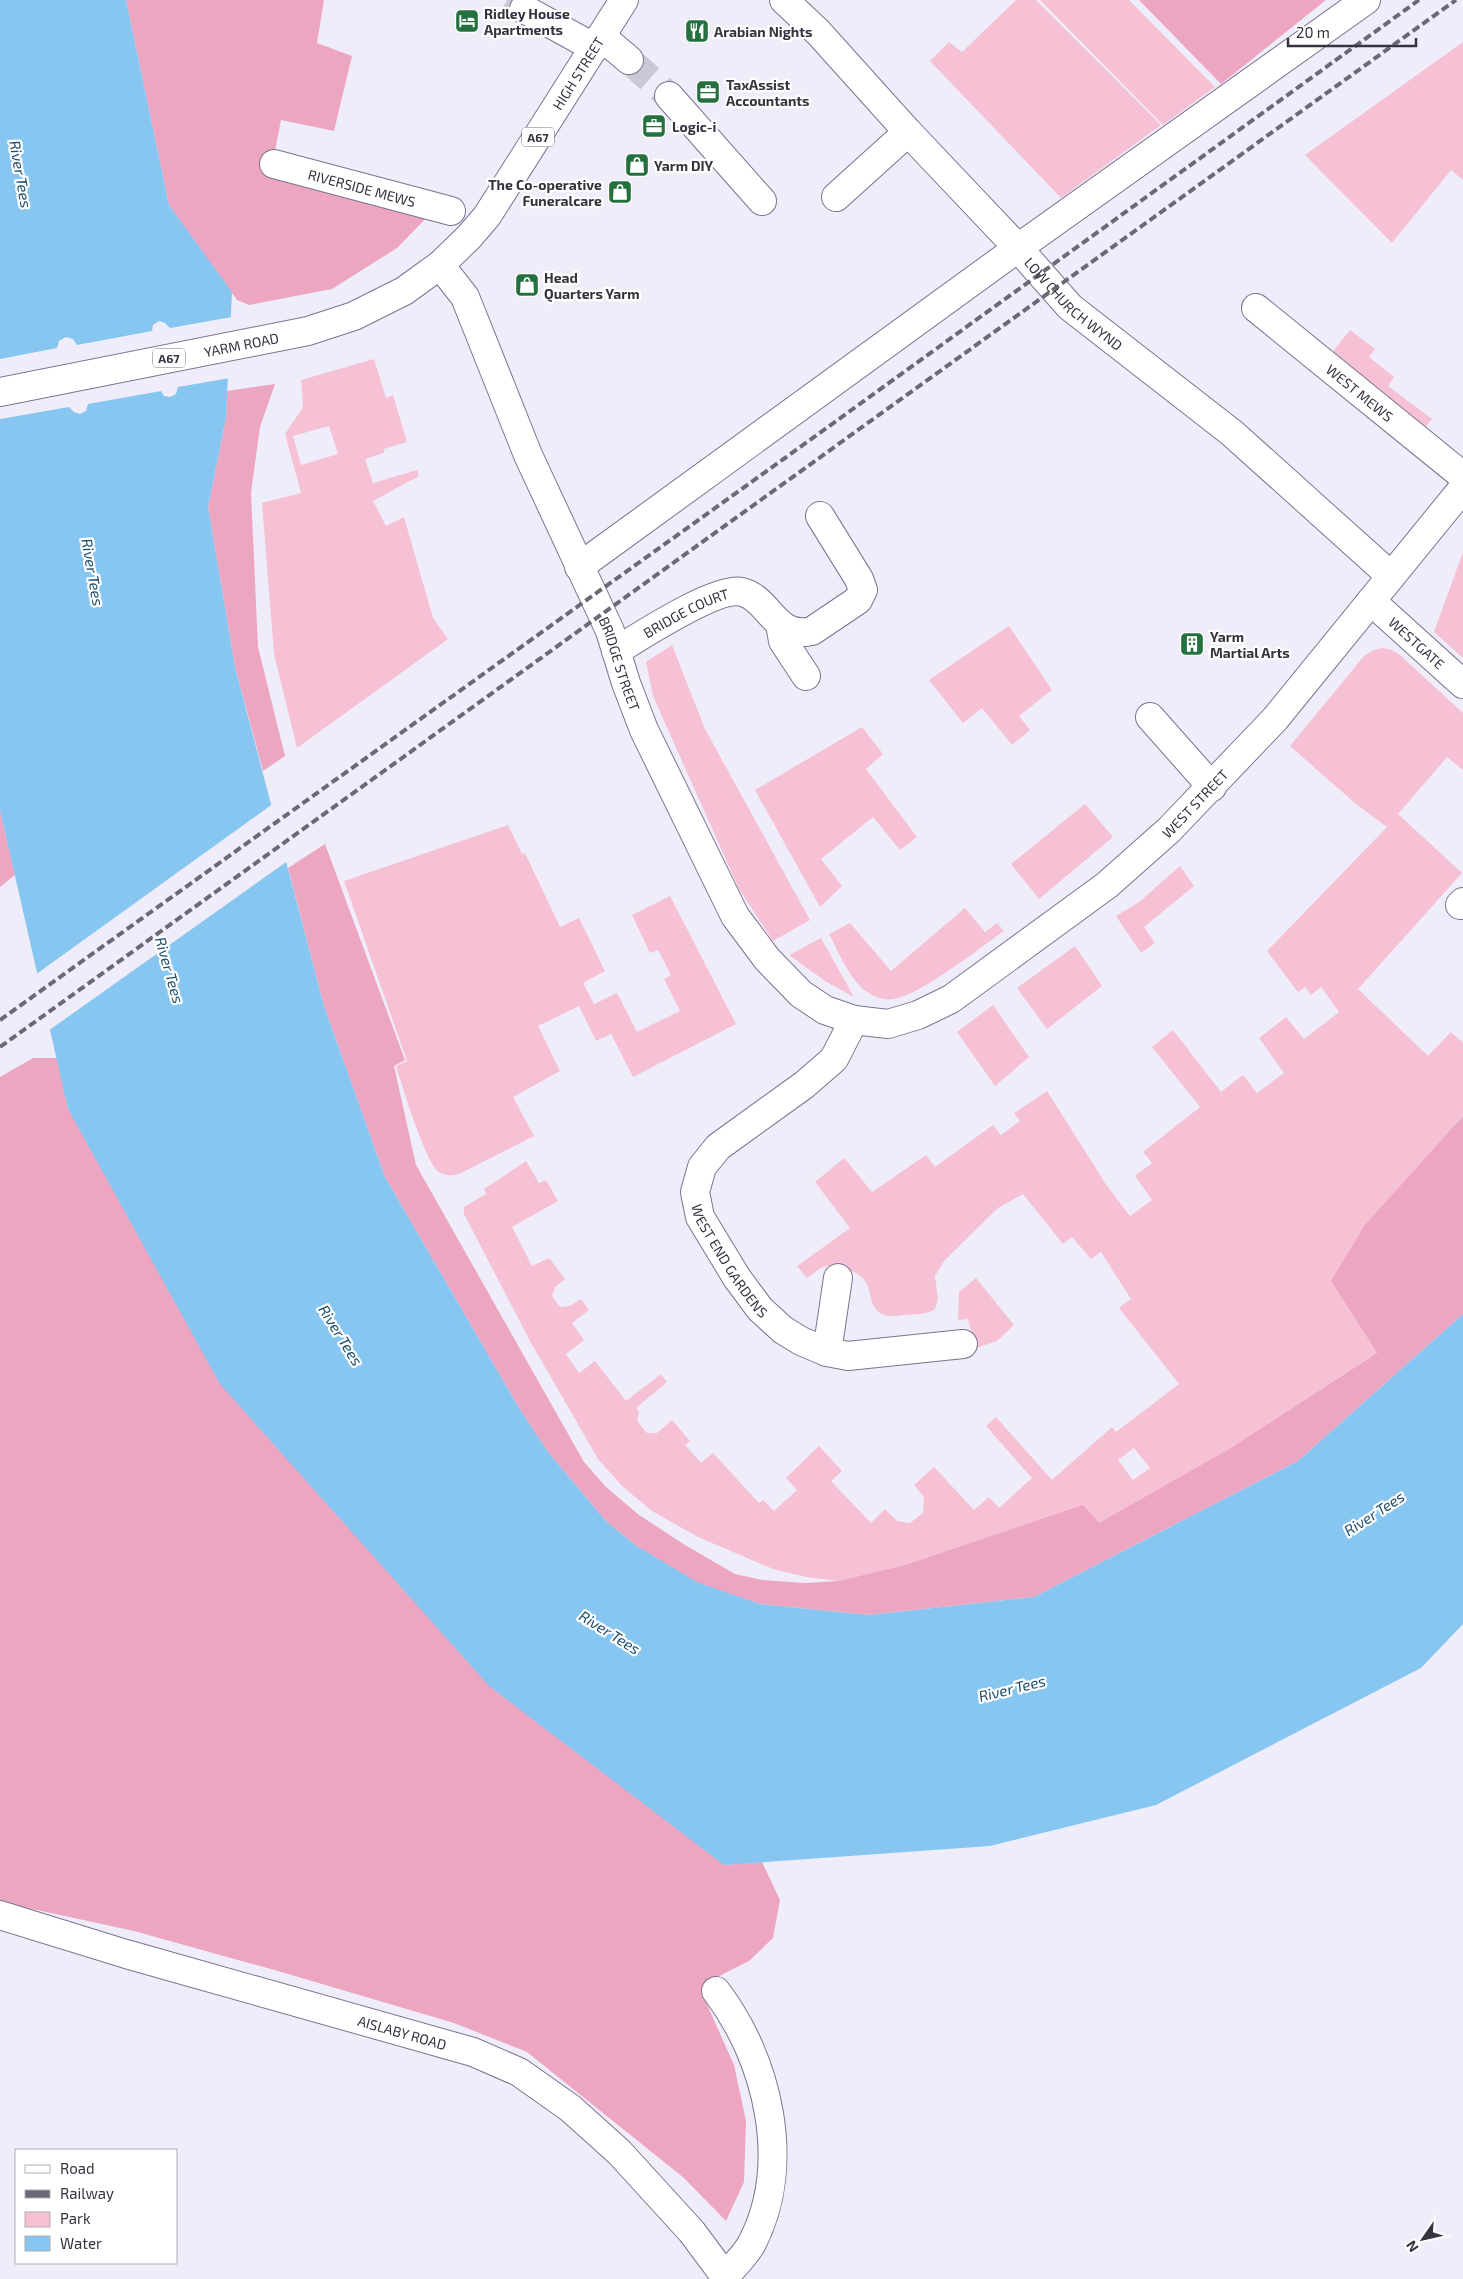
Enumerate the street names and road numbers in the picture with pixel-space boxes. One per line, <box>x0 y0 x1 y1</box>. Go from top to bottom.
street label: HIGH STREET <box>548 33 607 112</box>
road number: A67 <box>522 128 554 146</box>
street label: RIVERSIDE MEWS <box>306 165 418 210</box>
street label: LOW CHURCH WYND <box>1021 253 1126 353</box>
street label: YARM ROAD <box>202 328 280 360</box>
road number: A67 <box>153 348 185 368</box>
street label: WEST MEWS <box>1323 360 1397 425</box>
street label: BRIDGE COURT <box>640 584 730 641</box>
street label: WESTGATE <box>1385 613 1449 672</box>
street label: BRIDGE STREET <box>596 614 644 713</box>
street label: WEST STREET <box>1158 765 1231 841</box>
street label: WEST END GARDENS <box>689 1202 772 1321</box>
street label: AISLABY ROAD <box>356 2011 449 2053</box>

